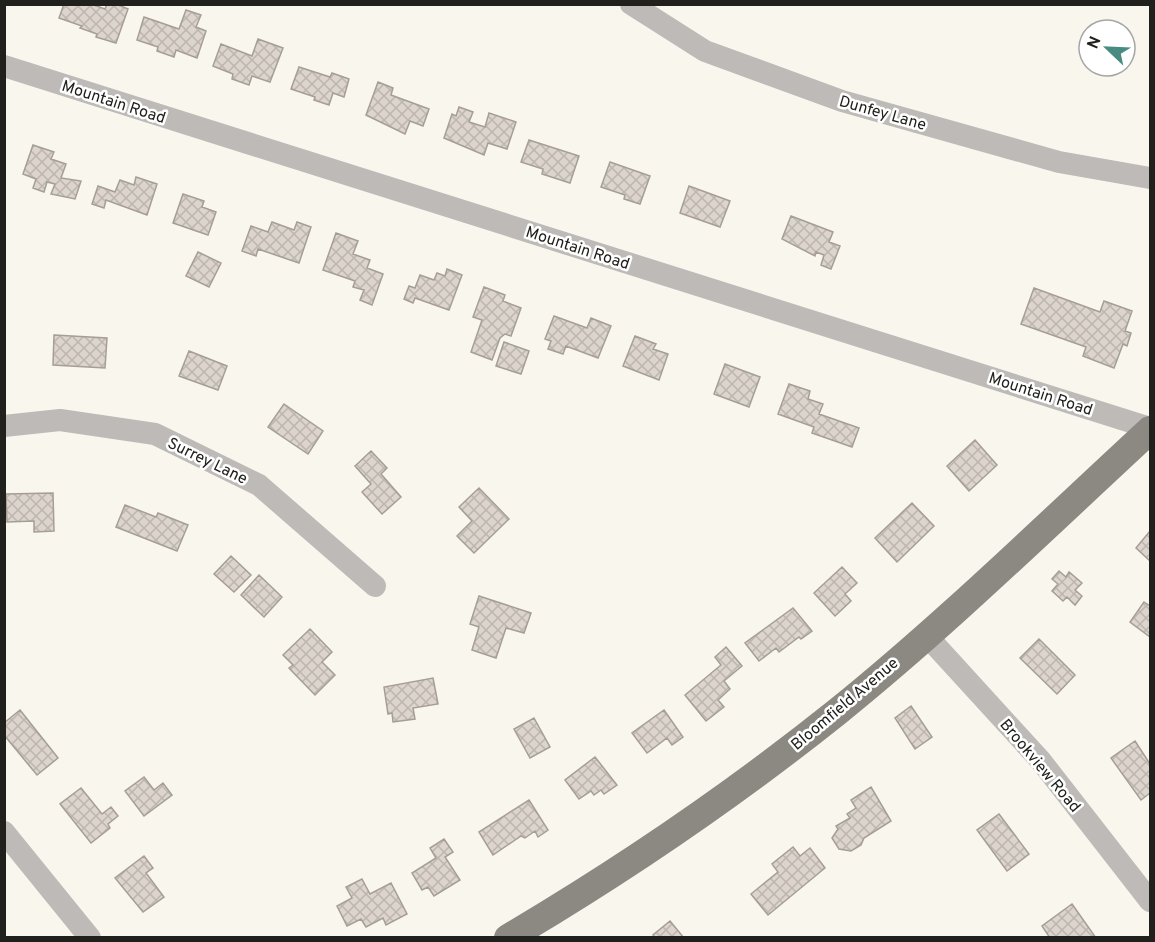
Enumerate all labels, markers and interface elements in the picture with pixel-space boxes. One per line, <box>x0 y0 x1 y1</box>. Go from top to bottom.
north arrow <box>1077 18 1137 78</box>
text: N <box>1084 34 1106 52</box>
street label: Mountain Road <box>59 77 168 129</box>
street label: Dunfey Lane <box>836 92 928 136</box>
street label: Mountain Road <box>523 223 632 275</box>
street label: Mountain Road <box>986 369 1095 421</box>
street label: Surrey Lane <box>164 434 250 490</box>
street label: Bloomfield Avenue <box>788 654 903 755</box>
street label: Brookview Road <box>995 716 1084 817</box>

